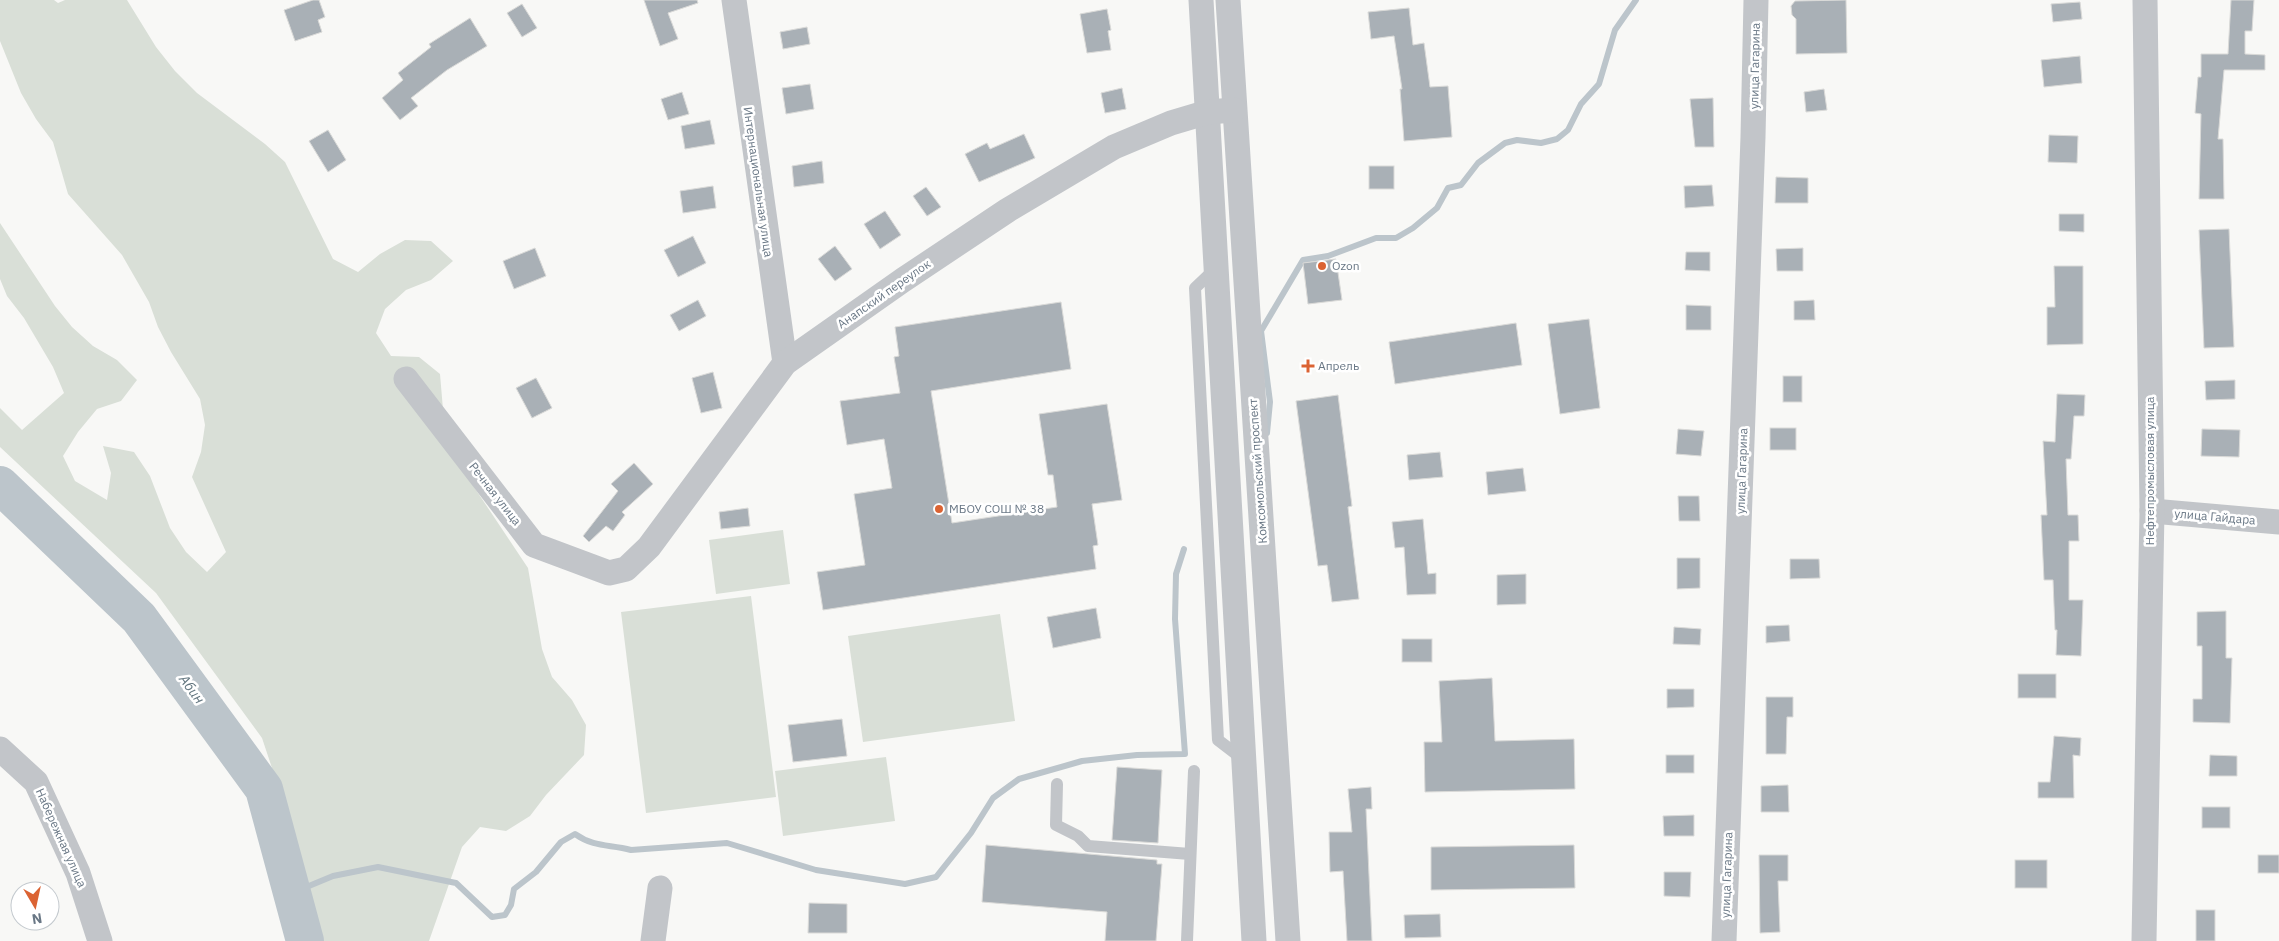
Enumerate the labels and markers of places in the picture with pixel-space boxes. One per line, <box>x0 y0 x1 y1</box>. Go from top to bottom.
place label: Ozon <box>1332 258 1359 273</box>
marker: Ozon <box>1316 260 1328 272</box>
place label: Апрель <box>1318 358 1359 373</box>
marker: Апрель <box>1302 360 1314 372</box>
place label: МБОУ СОШ № 38 <box>949 501 1044 516</box>
marker: МБОУ СОШ № 38 <box>933 503 945 515</box>

